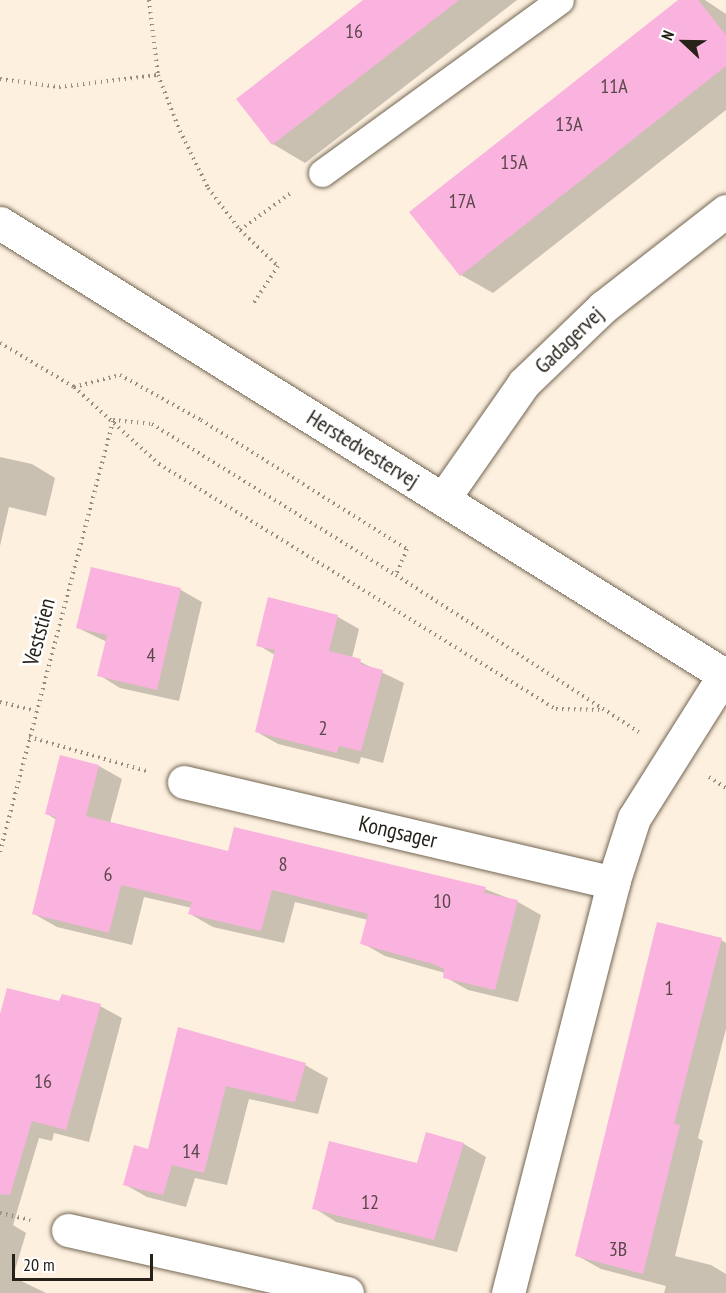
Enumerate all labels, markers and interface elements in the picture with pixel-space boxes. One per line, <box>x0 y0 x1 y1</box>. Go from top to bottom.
north arrow <box>654 12 714 72</box>
house number: 16 <box>345 19 363 43</box>
text: N <box>656 28 678 43</box>
house number: 11A <box>600 74 628 98</box>
house number: 13A <box>555 112 583 136</box>
house number: 15A <box>500 150 528 174</box>
house number: 17A <box>448 189 476 213</box>
street label: Gadagervej <box>529 301 609 379</box>
street label: Herstedvestervej <box>302 404 424 494</box>
street label: Veststien <box>17 595 61 669</box>
house number: 4 <box>147 643 155 667</box>
house number: 2 <box>319 716 327 740</box>
street label: Kongsager <box>356 810 440 854</box>
house number: 8 <box>279 852 287 876</box>
house number: 6 <box>104 862 112 886</box>
house number: 10 <box>433 889 451 913</box>
house number: 1 <box>665 976 673 1000</box>
house number: 16 <box>34 1069 52 1093</box>
house number: 14 <box>182 1139 200 1163</box>
house number: 12 <box>361 1190 379 1214</box>
house number: 3B <box>609 1237 627 1261</box>
scale bar <box>15 1242 156 1280</box>
text: 20 m <box>23 1253 55 1276</box>

